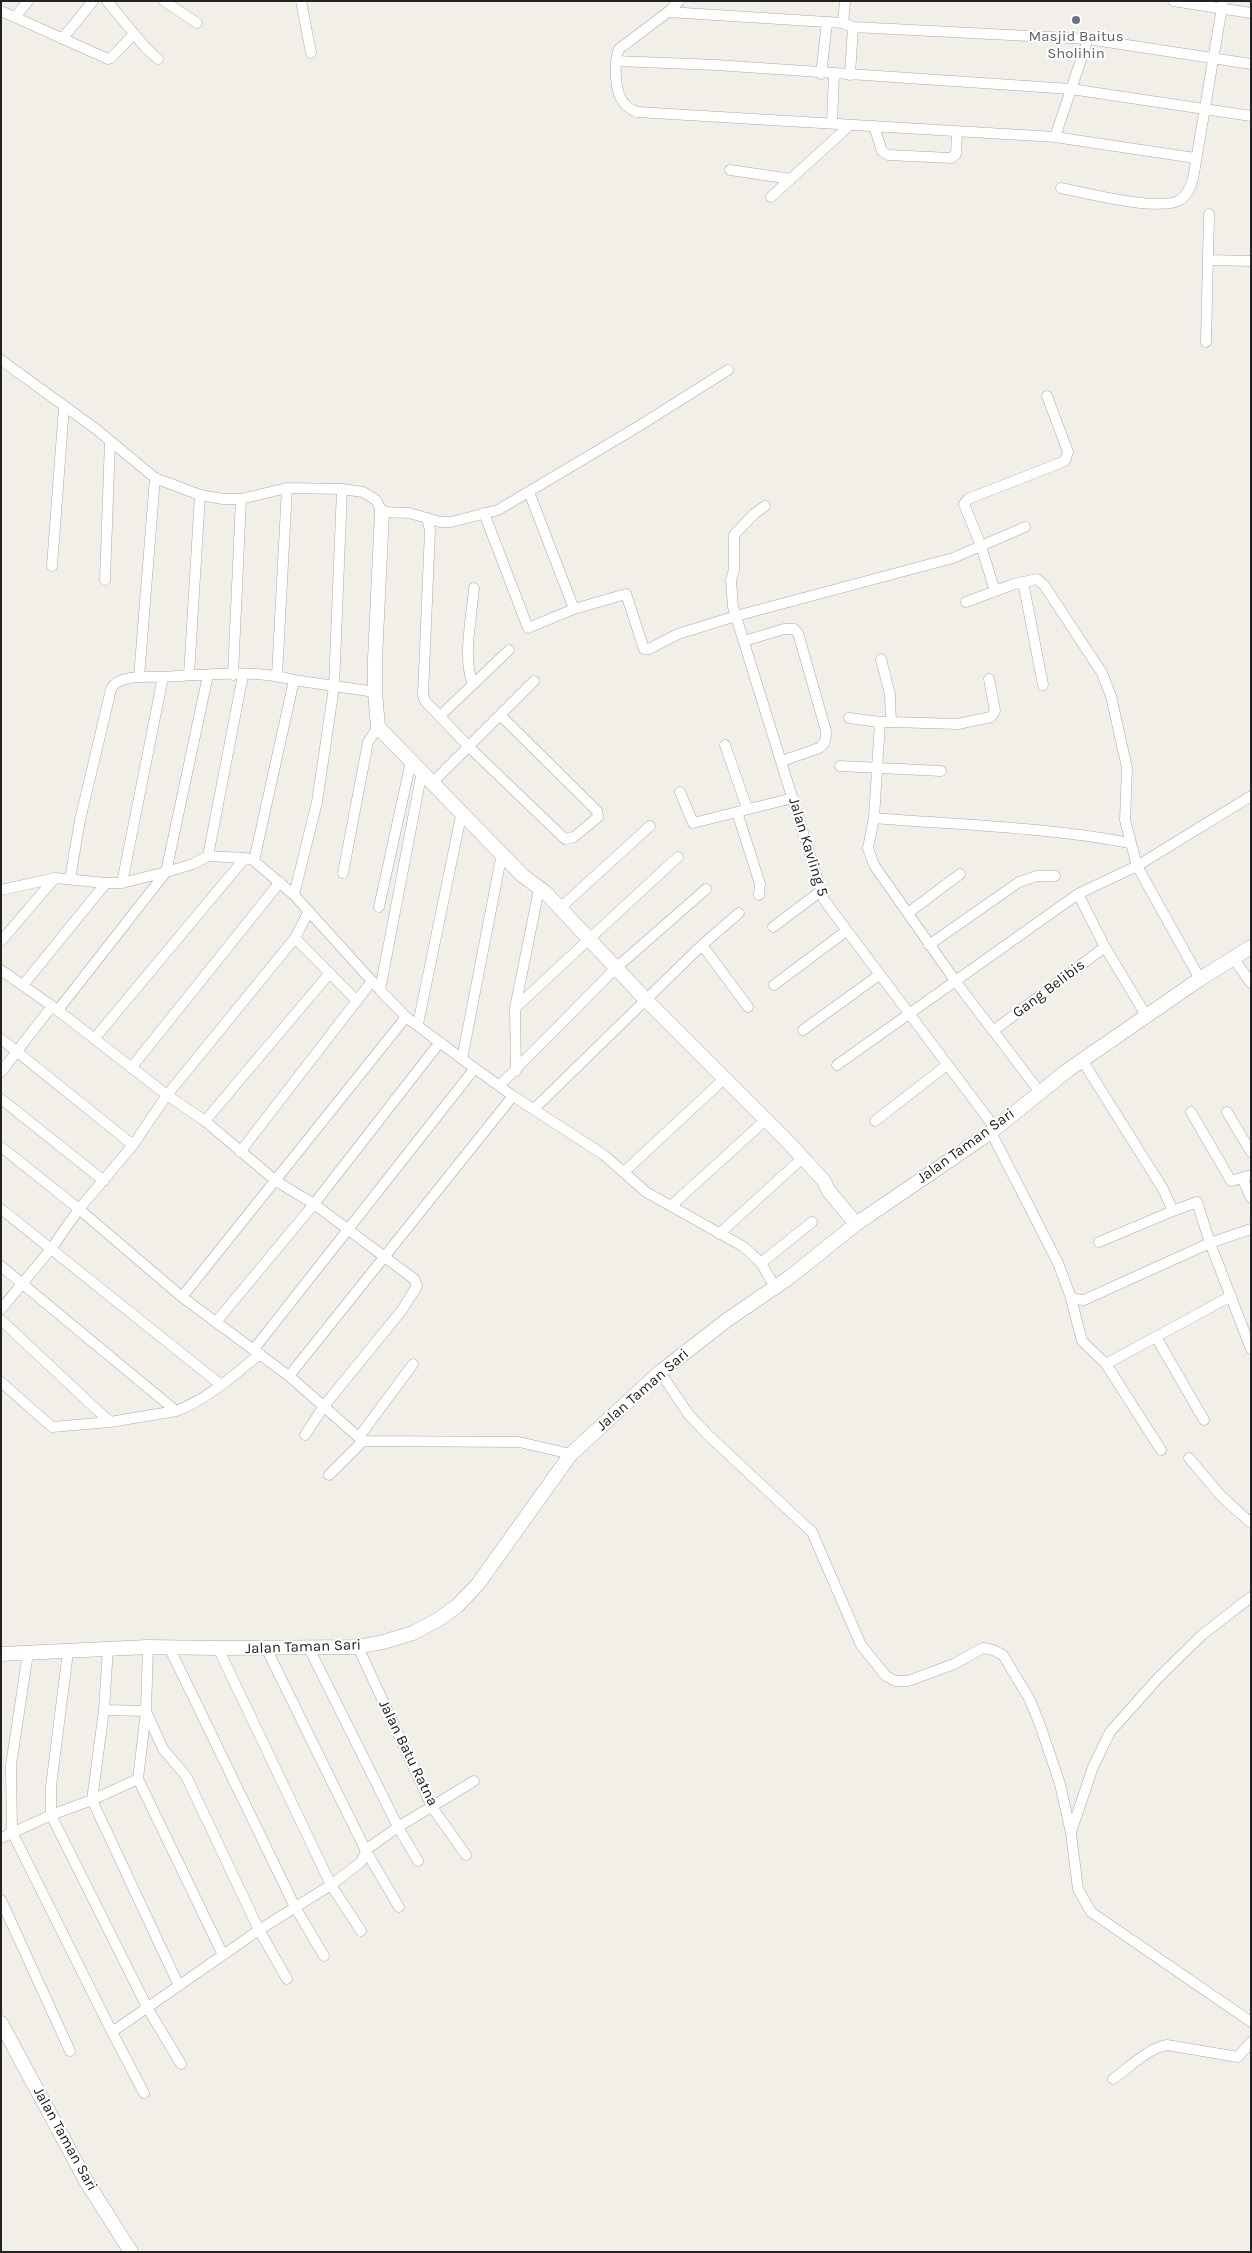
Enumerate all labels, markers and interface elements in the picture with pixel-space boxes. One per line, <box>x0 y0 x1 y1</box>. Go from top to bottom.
marker: Masjid Baitus Sholihin <box>1070 14 1082 26</box>
place label: Masjid Baitus Sholihin <box>1028 28 1124 63</box>
street label: Jalan Kavling 5 <box>784 795 832 899</box>
street label: Gang Belibis <box>1009 956 1089 1022</box>
street label: Jalan Taman Sari <box>914 1105 1018 1187</box>
street label: Jalan Taman Sari <box>593 1345 693 1435</box>
street label: Jalan Taman Sari <box>245 1636 361 1658</box>
street label: Jalan Batu Ratna <box>375 1697 441 1809</box>
street label: Jalan Taman Sari <box>29 2084 101 2194</box>

